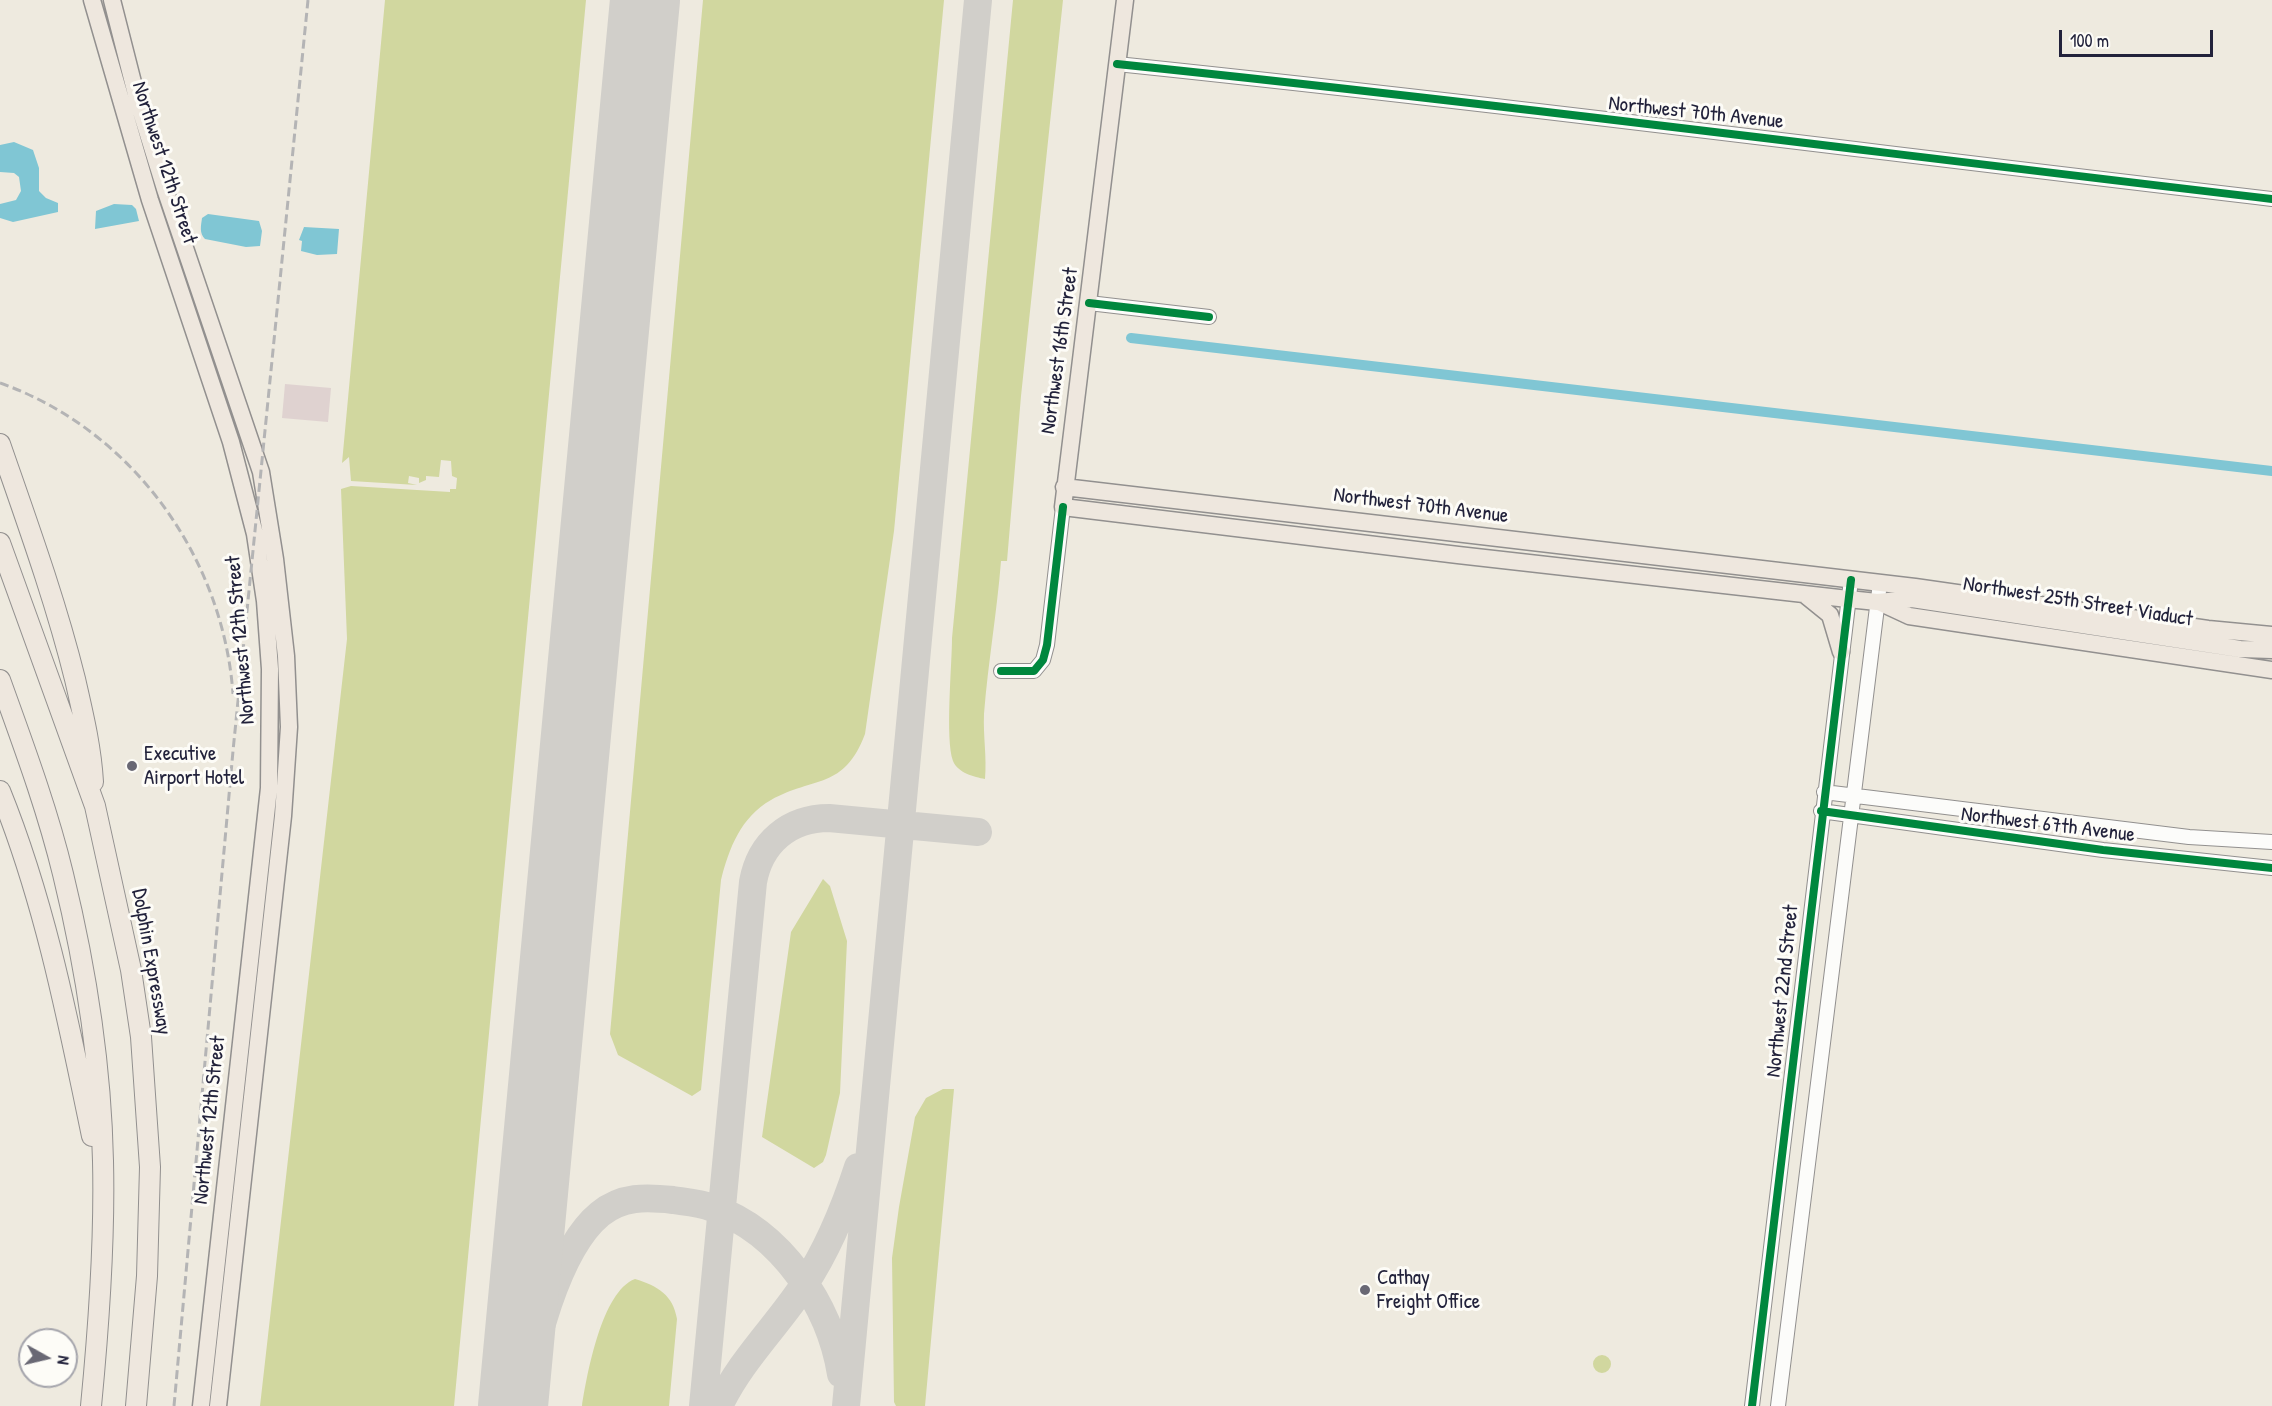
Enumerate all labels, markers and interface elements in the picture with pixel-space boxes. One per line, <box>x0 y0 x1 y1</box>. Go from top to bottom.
scale bar <box>2062 18 2216 56</box>
text: 100 m <box>2070 28 2109 53</box>
street label: Northwest 12th Street <box>126 79 202 247</box>
street label: Northwest 70th Avenue <box>1607 91 1785 135</box>
street label: Northwest 16th Street <box>1036 266 1084 436</box>
street label: Northwest 70th Avenue <box>1332 483 1510 529</box>
street label: Northwest 12th Street <box>221 555 261 725</box>
street label: Northwest 25th Street Viaduct <box>1961 571 2195 633</box>
place label: Executive Airport Hotel <box>144 741 244 791</box>
marker: Executive Airport Hotel <box>125 759 139 773</box>
street label: Northwest 67th Avenue <box>1960 802 2136 848</box>
street label: Dolphin Expressway <box>126 887 176 1037</box>
street label: Northwest 22nd Street <box>1761 904 1805 1078</box>
street label: Northwest 12th Street <box>189 1035 231 1205</box>
place label: Cathay Freight Office <box>1377 1265 1480 1315</box>
marker: Cathay Freight Office <box>1358 1283 1372 1297</box>
north arrow <box>18 1328 78 1388</box>
text: N <box>52 1354 75 1366</box>

